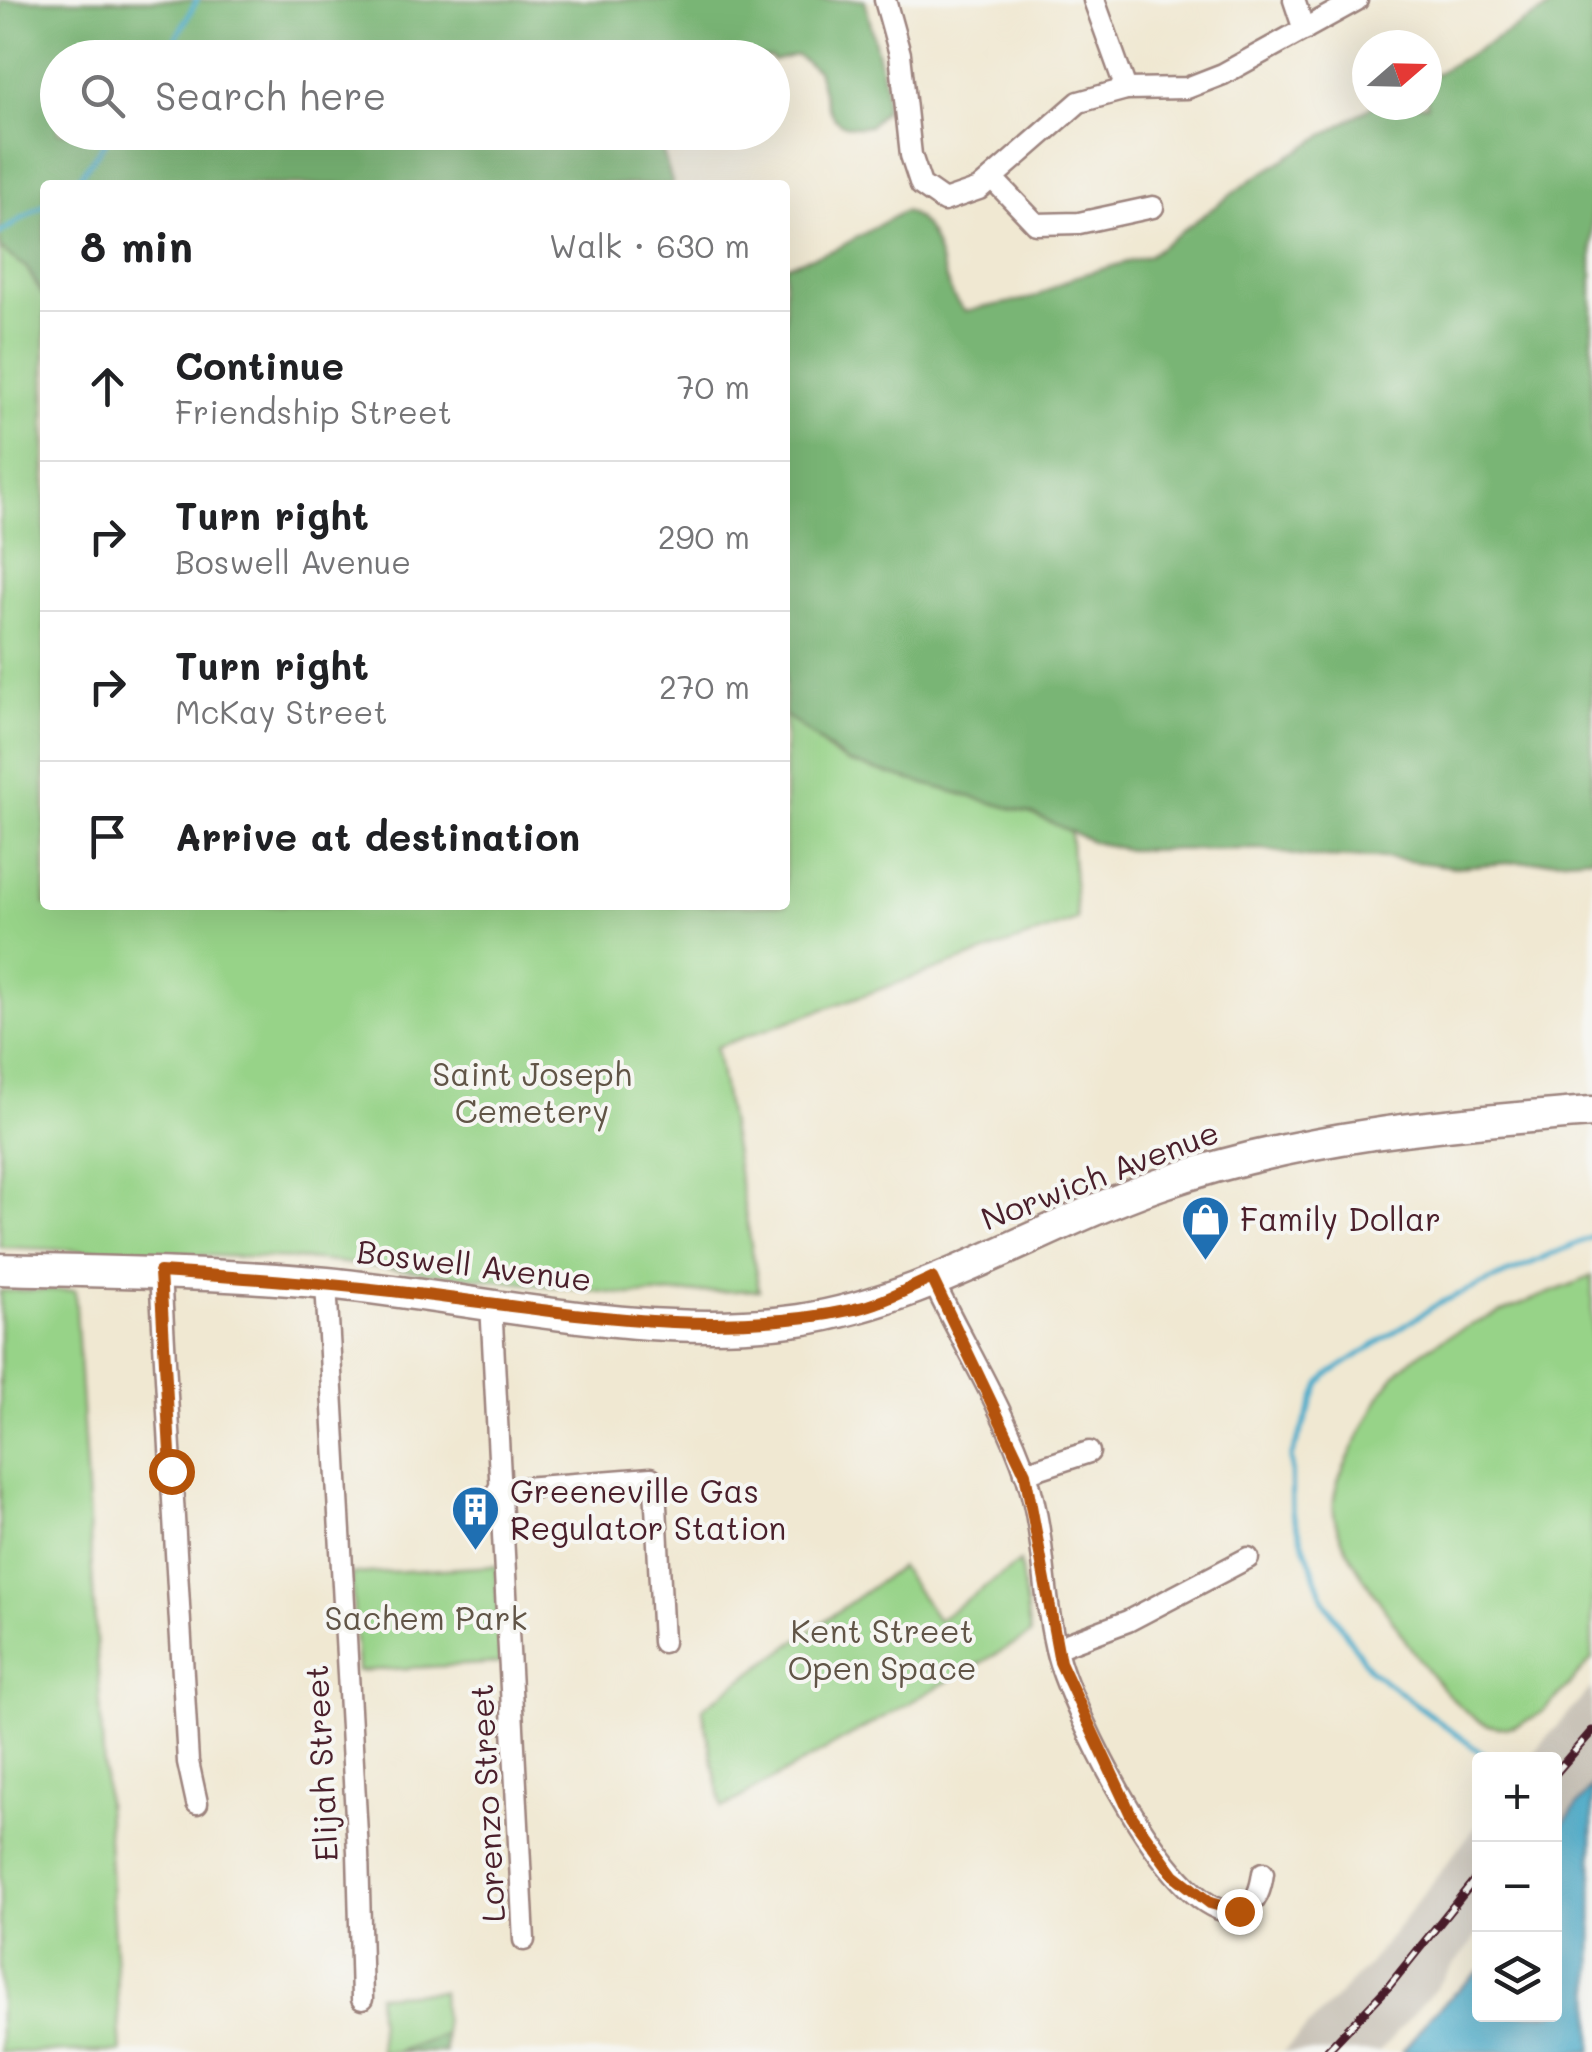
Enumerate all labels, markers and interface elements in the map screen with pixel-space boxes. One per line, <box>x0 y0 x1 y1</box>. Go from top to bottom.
north arrow <box>1352 30 1442 120</box>
search box <box>40 40 790 150</box>
icon: search <box>75 68 130 123</box>
text: Search here <box>155 70 386 120</box>
text: 8 min <box>80 218 193 273</box>
text: Walk · 630 m <box>549 224 750 266</box>
text: Continue <box>175 340 344 390</box>
icon: ahead <box>80 359 135 414</box>
text: 70 m <box>677 365 750 407</box>
text: Friendship Street <box>175 390 452 432</box>
text: Turn right <box>175 490 369 540</box>
icon: right <box>80 509 135 564</box>
text: 290 m <box>658 515 750 557</box>
text: Boswell Avenue <box>175 540 411 582</box>
text: Turn right <box>175 640 369 690</box>
icon: right <box>80 659 135 714</box>
text: 270 m <box>659 665 750 707</box>
text: McKay Street <box>175 690 387 732</box>
icon: arrive <box>80 809 135 864</box>
text: Arrive at destination <box>175 811 580 861</box>
park label: Saint Joseph Cemetery <box>432 1052 632 1132</box>
street label: Norwich Avenue <box>975 1110 1224 1239</box>
shop icon: Family Dollar <box>1179 1194 1231 1262</box>
place label: Family Dollar <box>1240 1197 1441 1240</box>
street label: Boswell Avenue <box>355 1229 594 1299</box>
route start <box>149 1449 195 1495</box>
place label: Greeneville Gas Regulator Station <box>510 1469 786 1548</box>
building icon: Greeneville Gas Regulator Station <box>449 1484 501 1552</box>
park label: Sachem Park <box>325 1596 527 1638</box>
park label: Kent Street Open Space <box>787 1609 977 1688</box>
street label: Elijah Street <box>294 1664 346 1863</box>
street label: Lorenzo Street <box>459 1683 513 1923</box>
map controls <box>1472 1752 1562 2022</box>
button: + <box>1472 1752 1562 1842</box>
button: − <box>1472 1842 1562 1932</box>
route end <box>1217 1889 1263 1935</box>
button: layers <box>1472 1932 1562 2022</box>

